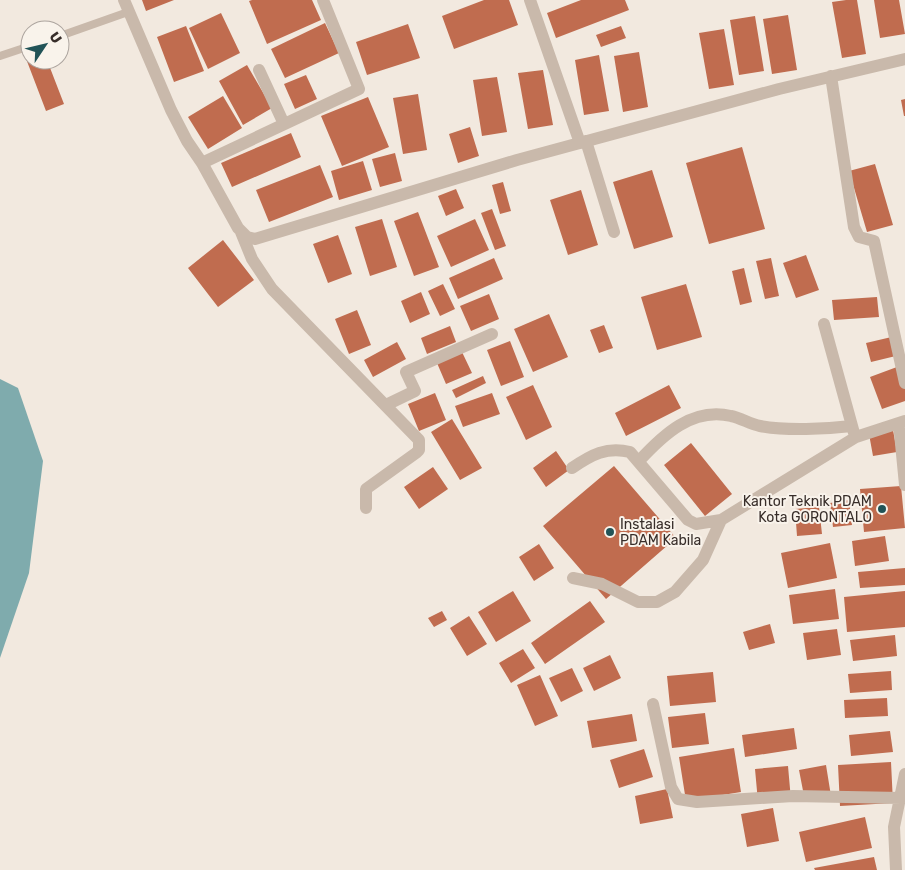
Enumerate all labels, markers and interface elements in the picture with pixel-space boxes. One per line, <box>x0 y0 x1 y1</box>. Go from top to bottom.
north arrow <box>20 20 70 70</box>
text: U <box>45 29 65 47</box>
place label: Kantor Teknik PDAM Kota GORONTALO <box>743 493 872 526</box>
marker: Kantor Teknik PDAM Kota GORONTALO <box>876 503 888 515</box>
place label: Instalasi PDAM Kabila <box>620 516 701 549</box>
marker: Instalasi PDAM Kabila <box>604 526 616 538</box>

